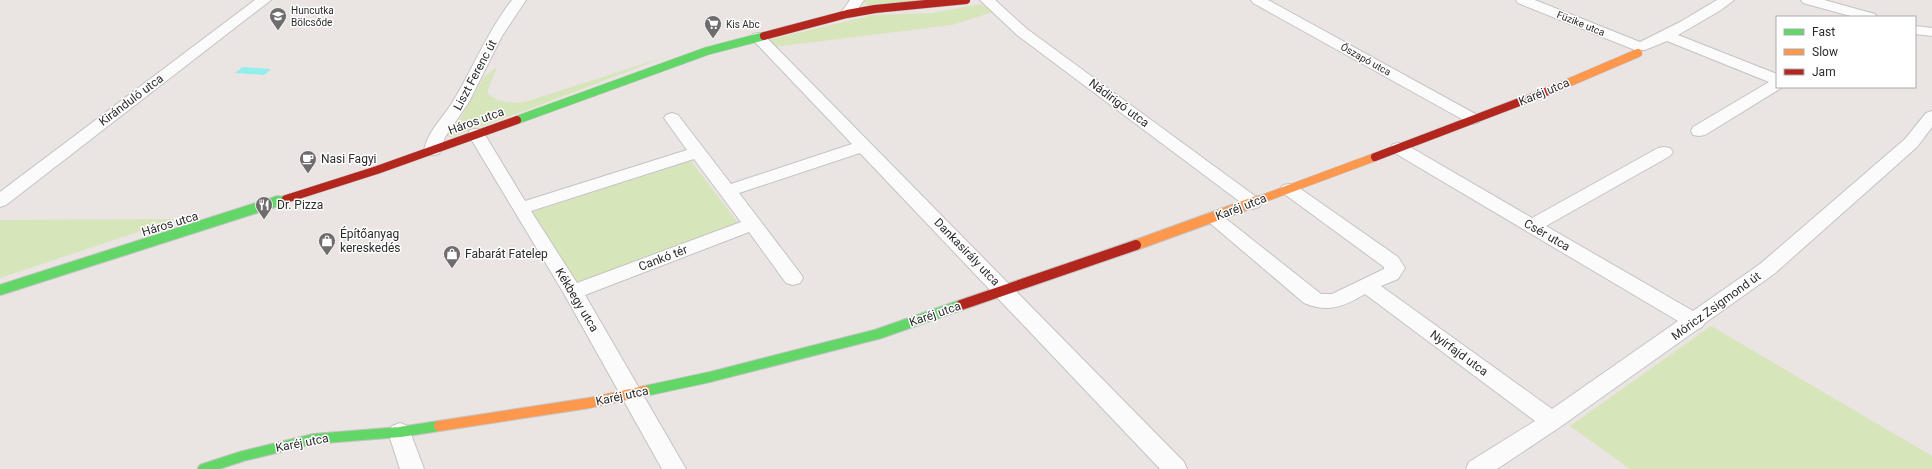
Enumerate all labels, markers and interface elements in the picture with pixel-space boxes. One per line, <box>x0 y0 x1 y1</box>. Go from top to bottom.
place label: Huncutka Bölcsőde <box>291 5 334 28</box>
school or university icon: Huncutka Bölcsőde <box>268 6 288 31</box>
street label: Füzike utca <box>1555 9 1606 38</box>
supermarket icon: Kis Abc <box>703 14 723 39</box>
legend <box>1776 16 1916 88</box>
place label: Kis Abc <box>726 19 760 30</box>
text: Fast <box>1812 25 1835 39</box>
street label: Liszt Ferenc út <box>450 37 500 113</box>
street label: Őszapó utca <box>1339 40 1393 78</box>
text: Slow <box>1812 45 1838 59</box>
text: Jam <box>1812 65 1836 79</box>
street label: Kiránduló utca <box>96 71 166 129</box>
street label: Karéj utca <box>1517 75 1571 109</box>
street label: Nádirigó utca <box>1086 76 1152 130</box>
street label: Háros utca <box>446 104 506 138</box>
cafe icon: Nasi Fagyi <box>298 149 318 174</box>
place label: Nasi Fagyi <box>321 152 377 166</box>
street label: Karéj utca <box>1213 191 1269 223</box>
restaurant icon: Dr. Pizza <box>254 195 274 220</box>
place label: Dr. Pizza <box>277 198 323 212</box>
street label: Háros utca <box>140 209 200 239</box>
street label: Dankasirály utca <box>931 215 1003 289</box>
street label: Csér utca <box>1522 216 1572 254</box>
place label: Építőanyag kereskedés <box>340 226 401 255</box>
shop icon: Építőanyag kereskedés <box>317 231 337 256</box>
street label: Cankó tér <box>637 242 689 274</box>
shop icon: Fabarát Fatelep <box>442 244 462 269</box>
place label: Fabarát Fatelep <box>465 247 548 261</box>
street label: Kékbegy utca <box>553 266 601 334</box>
street label: Móricz Zsigmond út <box>1669 269 1763 343</box>
street label: Karéj utca <box>907 299 963 329</box>
street label: Nyírfajd utca <box>1427 327 1491 379</box>
street label: Karéj utca <box>594 384 650 408</box>
street label: Karéj utca <box>274 431 330 455</box>

